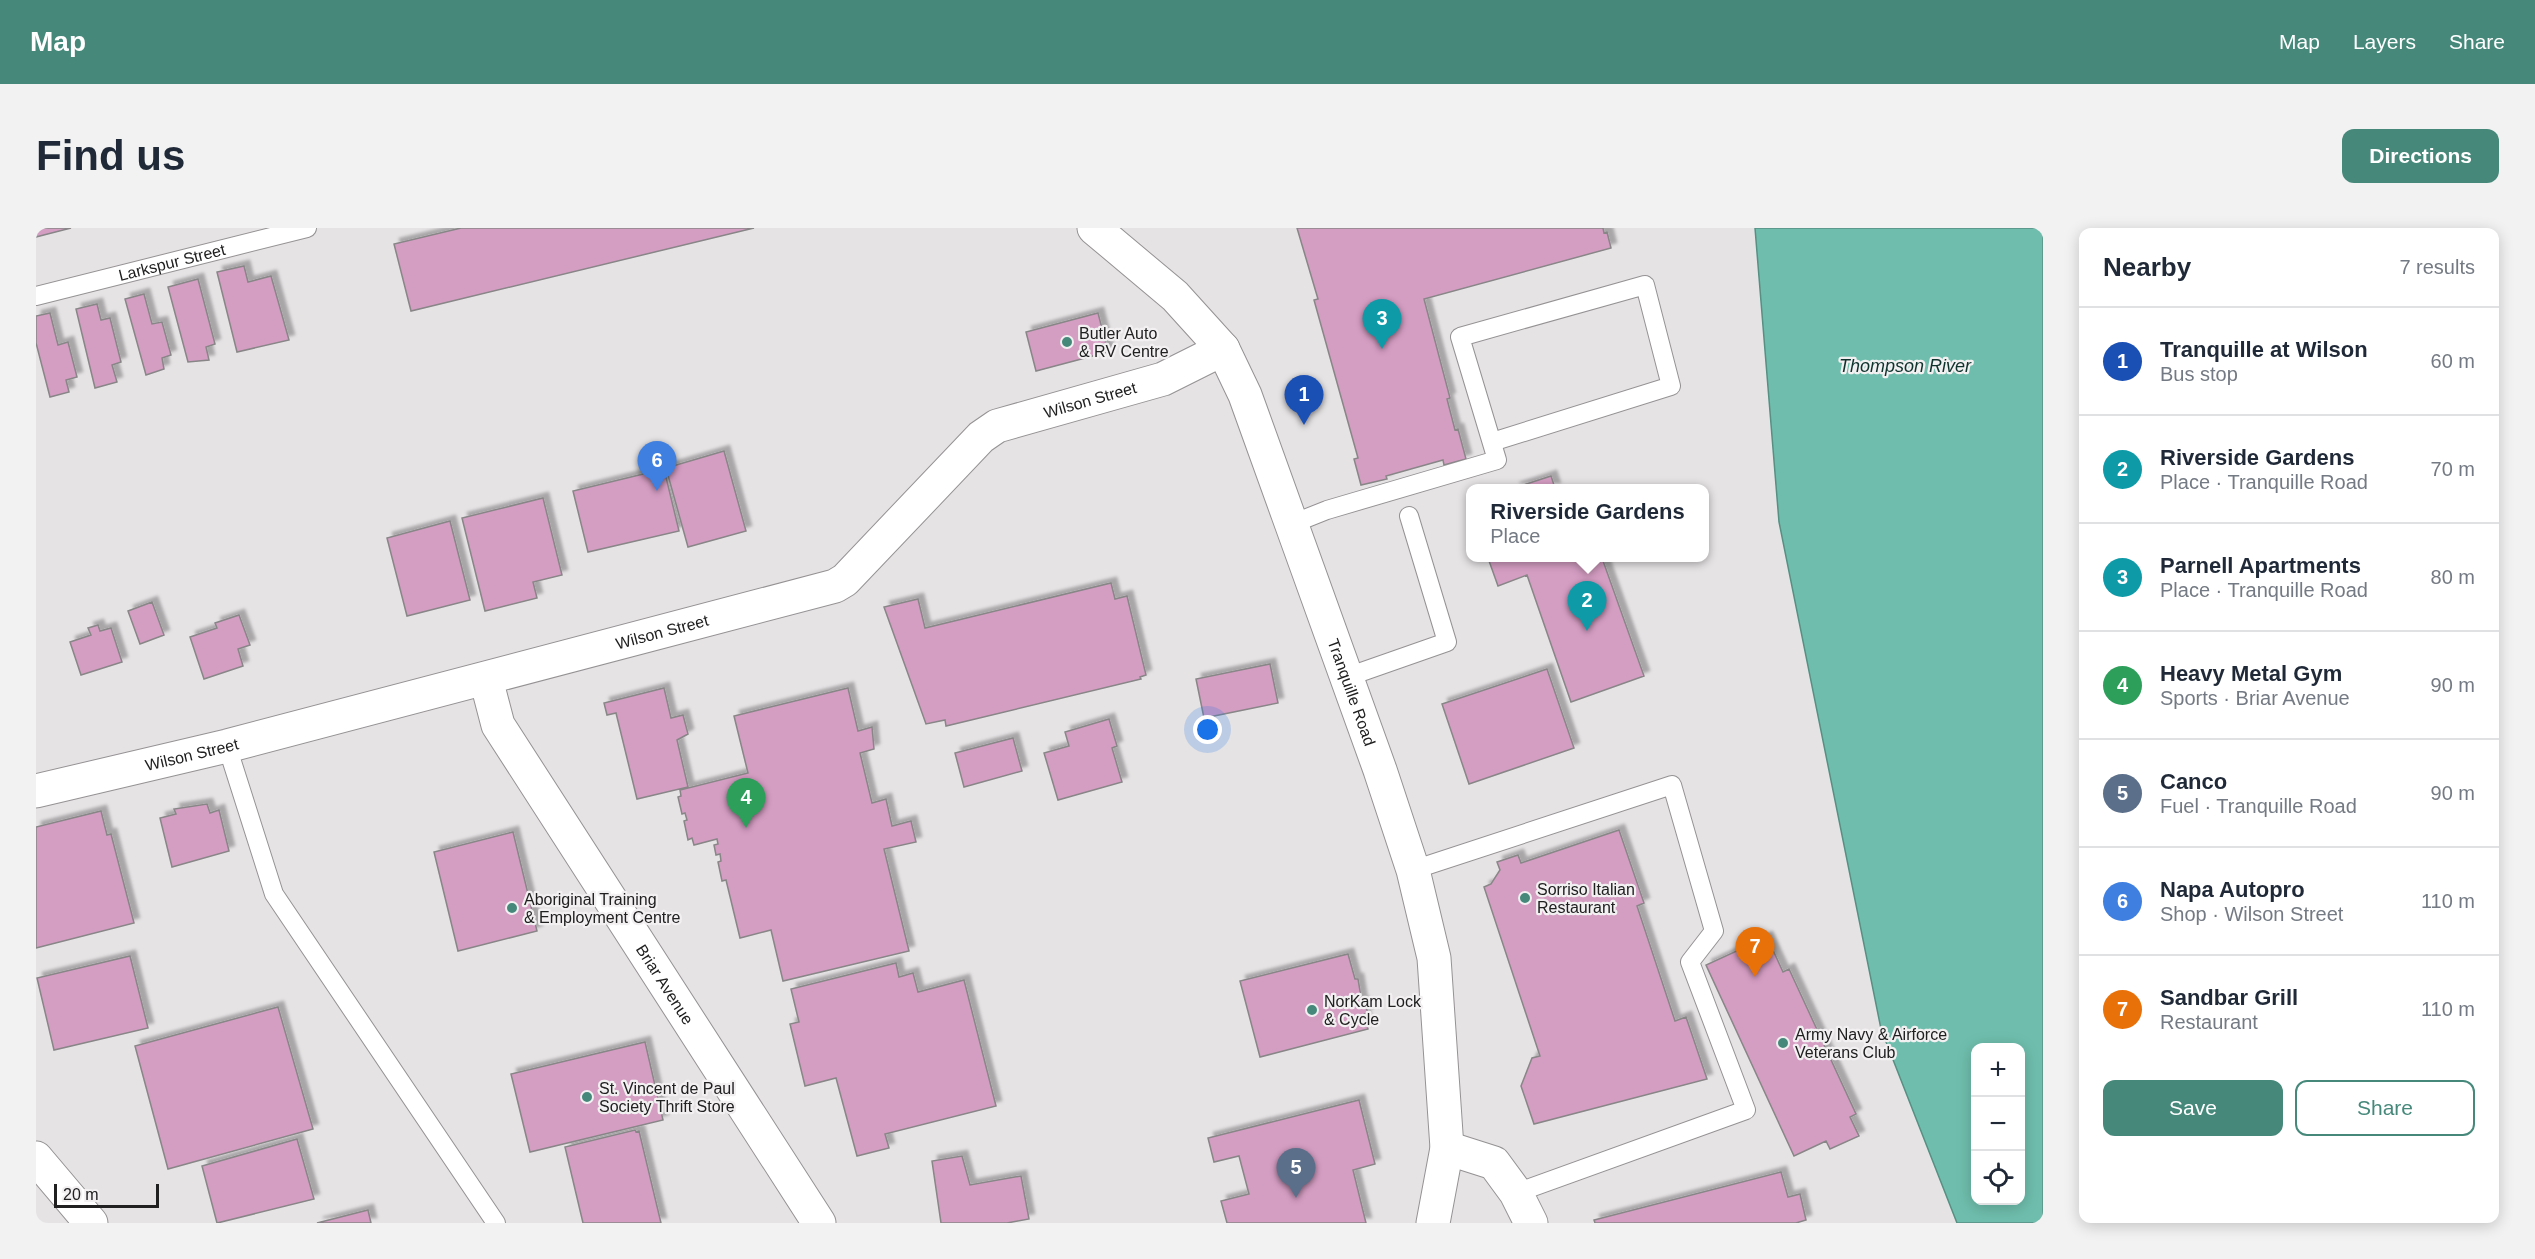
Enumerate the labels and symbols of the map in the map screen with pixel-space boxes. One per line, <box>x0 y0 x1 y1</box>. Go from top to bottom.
street label: Larkspur Street <box>117 241 228 284</box>
pin: 3 <box>1362 300 1402 349</box>
place label: Butler Auto & RV Centre <box>1079 325 1169 360</box>
marker: Butler Auto & RV Centre <box>1060 335 1074 349</box>
water label: Thompson River <box>1839 356 1972 376</box>
pin: 1 <box>1284 376 1324 425</box>
street label: Wilson Street <box>1042 379 1139 421</box>
pin: 6 <box>638 442 676 491</box>
pin: 2 <box>1568 582 1606 631</box>
street label: Wilson Street <box>614 612 711 652</box>
street label: Tranquille Road <box>1324 636 1379 748</box>
your location <box>1193 715 1222 744</box>
street label: Wilson Street <box>144 735 241 774</box>
pin: 4 <box>726 778 766 828</box>
place label: Sorriso Italian Restaurant <box>1537 881 1635 916</box>
place label: Aboriginal Training & Employment Centre <box>524 891 681 926</box>
marker: Sorriso Italian Restaurant <box>1518 891 1532 905</box>
marker: Aboriginal Training & Employment Centre <box>505 901 519 915</box>
pin: 7 <box>1736 928 1774 977</box>
street label: Briar Avenue <box>633 942 697 1028</box>
place label: NorKam Lock & Cycle <box>1324 993 1422 1028</box>
marker: NorKam Lock & Cycle <box>1305 1003 1319 1017</box>
place label: Army Navy & Airforce Veterans Club <box>1795 1026 1947 1061</box>
marker: Army Navy & Airforce Veterans Club <box>1776 1036 1790 1050</box>
place label: St. Vincent de Paul Society Thrift Store <box>599 1080 735 1115</box>
marker: St. Vincent de Paul Society Thrift Store <box>580 1090 594 1104</box>
pin: 5 <box>1276 1148 1316 1198</box>
scale bar <box>54 1181 159 1208</box>

